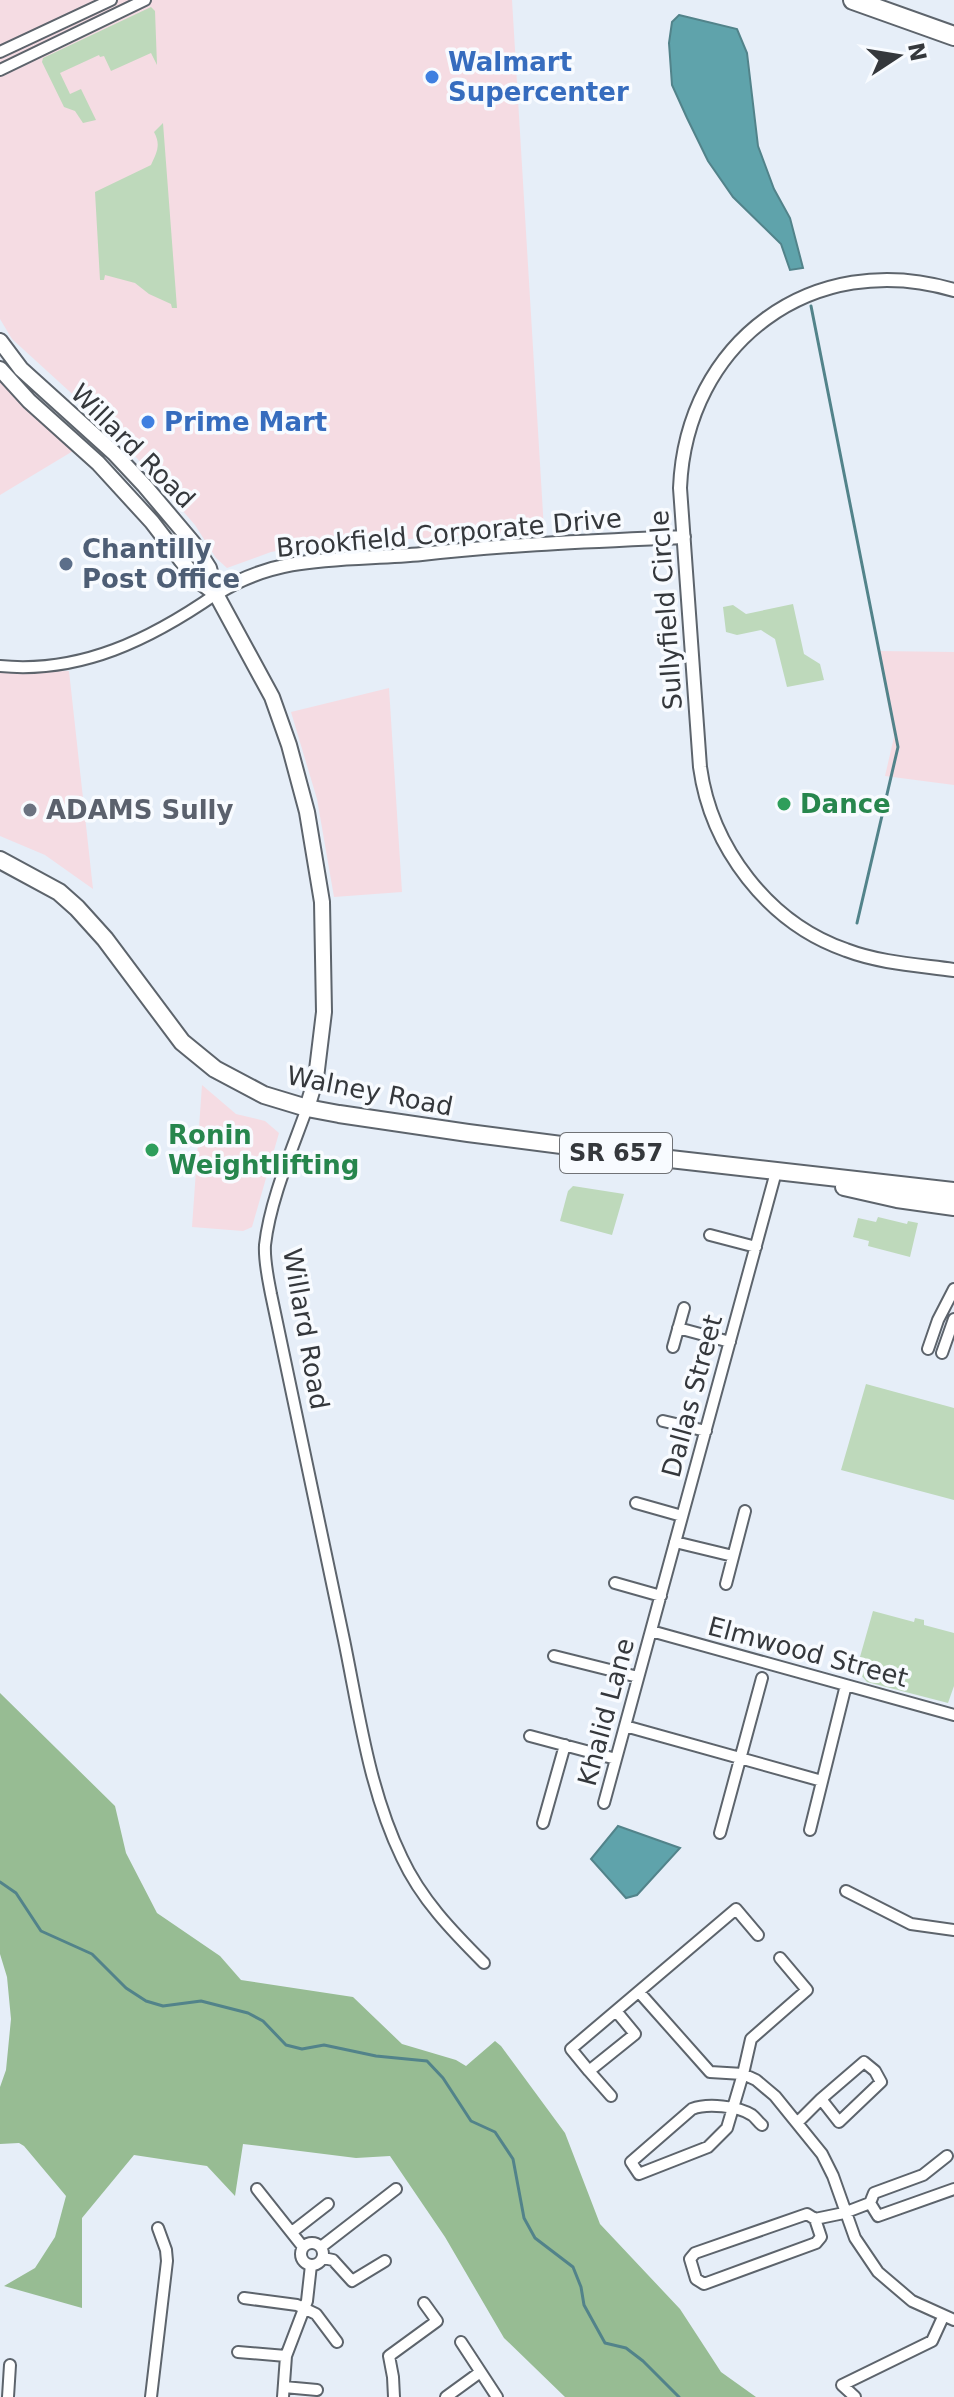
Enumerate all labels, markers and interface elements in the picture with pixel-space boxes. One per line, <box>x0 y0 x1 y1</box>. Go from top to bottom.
north arrow <box>858 16 938 96</box>
text: N <box>903 40 931 64</box>
place label: Walmart Supercenter <box>448 47 629 107</box>
marker: Walmart Supercenter <box>423 68 441 86</box>
street label: Willard Road <box>65 378 201 514</box>
place label: Prime Mart <box>164 407 327 437</box>
marker: Prime Mart <box>139 413 157 431</box>
street label: Brookfield Corporate Drive <box>275 503 623 563</box>
street label: Sullyfield Circle <box>644 509 688 711</box>
place label: Chantilly Post Office <box>82 534 240 594</box>
marker: Chantilly Post Office <box>57 555 75 573</box>
place label: Dance <box>800 789 891 819</box>
place label: ADAMS Sully <box>46 795 234 825</box>
marker: Dance <box>775 795 793 813</box>
marker: ADAMS Sully <box>21 801 39 819</box>
street label: Walney Road <box>284 1060 456 1122</box>
place label: Ronin Weightlifting <box>168 1120 359 1180</box>
road number: SR 657 <box>560 1133 672 1173</box>
marker: Ronin Weightlifting <box>143 1141 161 1159</box>
street label: Willard Road <box>277 1246 335 1412</box>
street label: Dallas Street <box>656 1311 728 1481</box>
street label: Elmwood Street <box>705 1611 911 1693</box>
street label: Khalid Lane <box>572 1635 640 1789</box>

